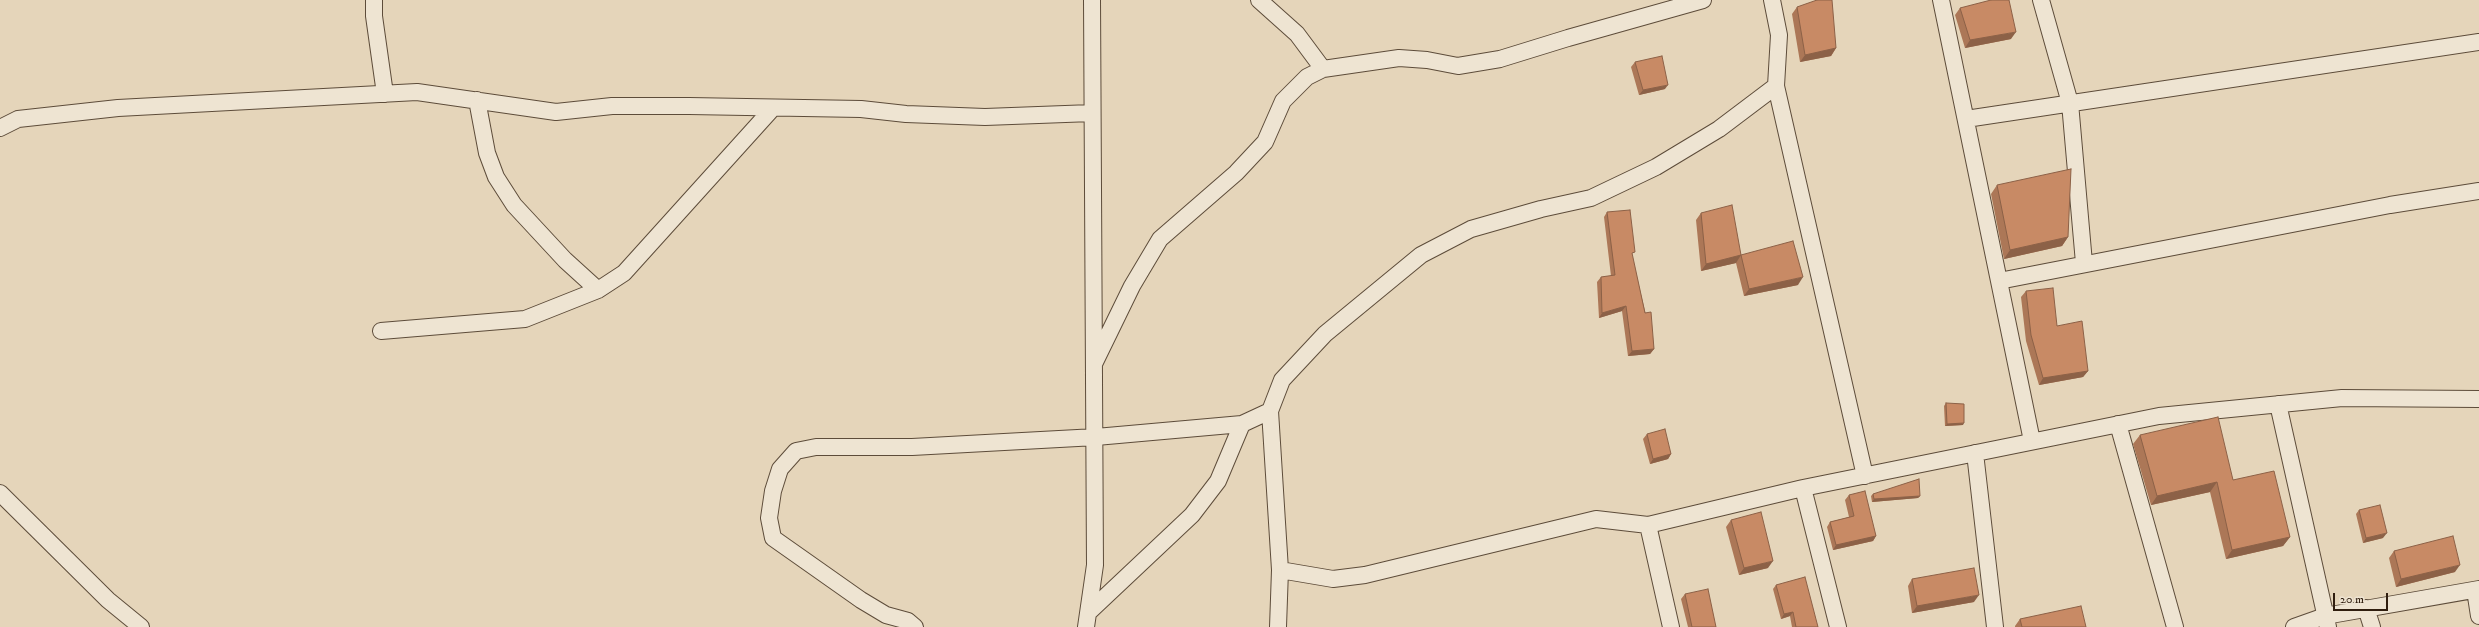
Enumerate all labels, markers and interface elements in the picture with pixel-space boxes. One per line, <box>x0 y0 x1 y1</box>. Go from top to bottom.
scale bar <box>2335 585 2390 611</box>
text: 20 m <box>2340 592 2364 607</box>

